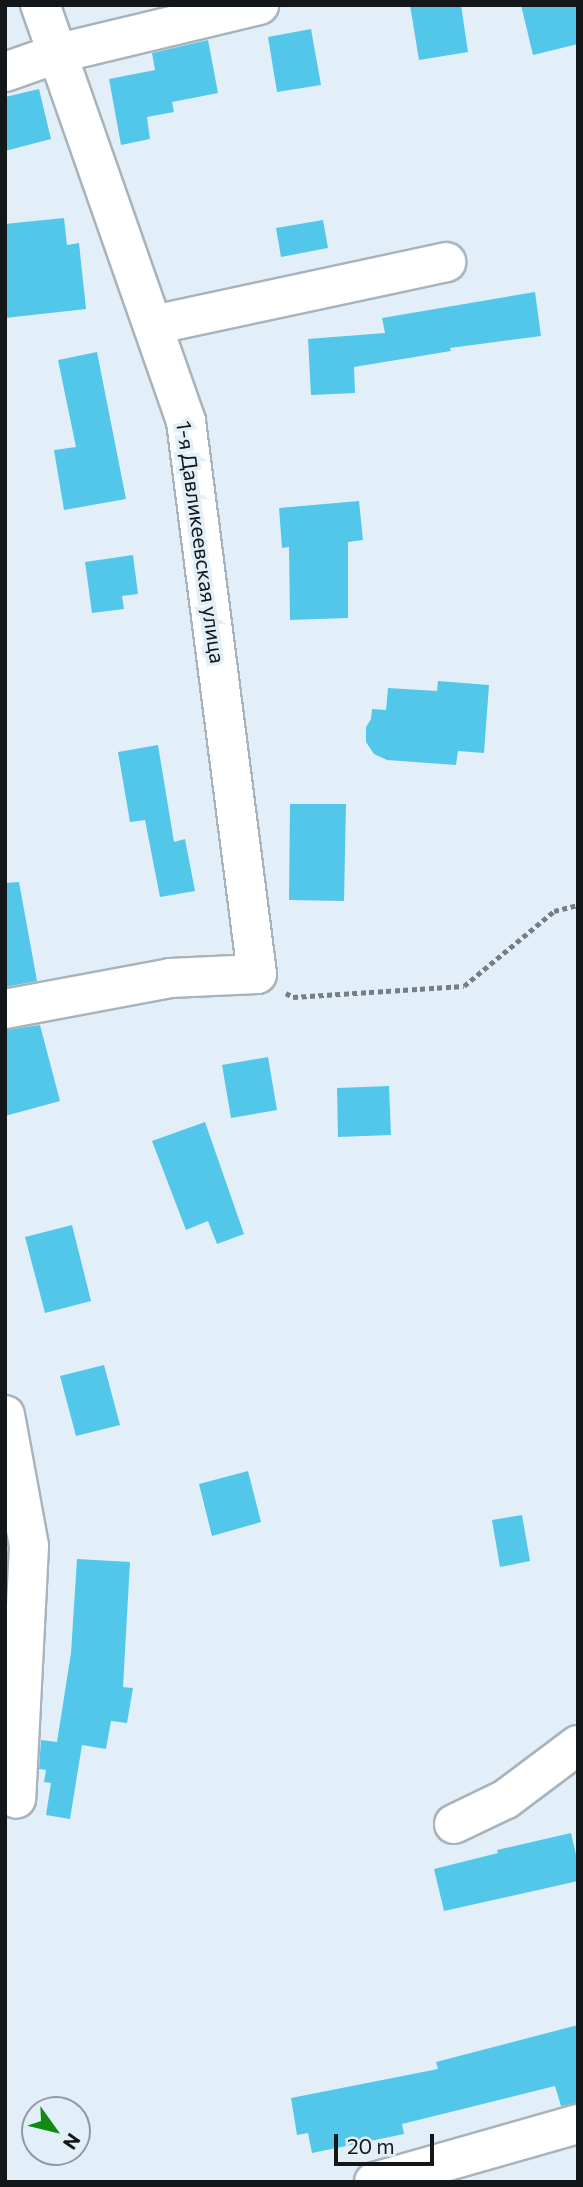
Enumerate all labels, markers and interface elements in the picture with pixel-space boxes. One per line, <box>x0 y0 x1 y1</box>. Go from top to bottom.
street label: 1-я Давликеевская улица <box>172 419 230 665</box>
north arrow <box>21 2096 91 2166</box>
scale bar <box>338 2120 438 2164</box>
text: N <box>59 2130 86 2154</box>
text: 20 m <box>347 2133 395 2158</box>

